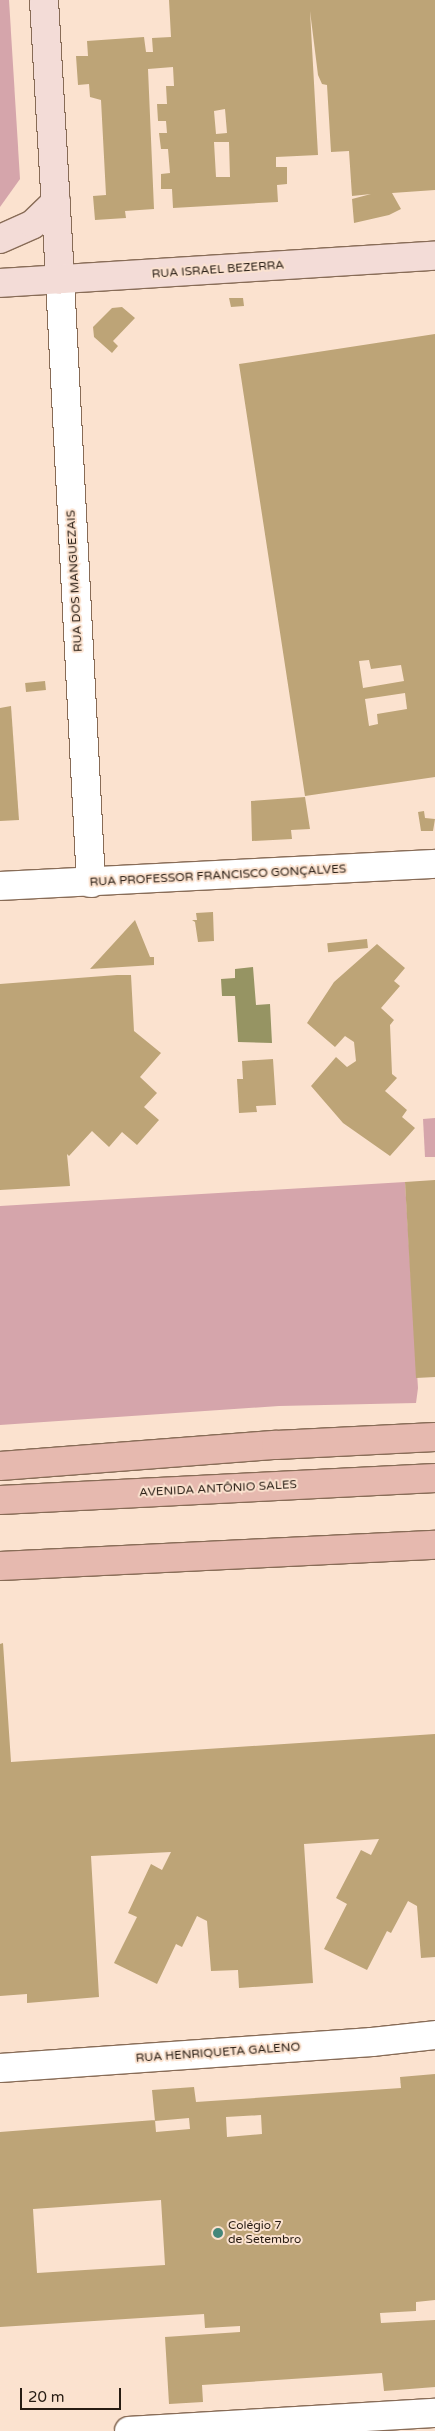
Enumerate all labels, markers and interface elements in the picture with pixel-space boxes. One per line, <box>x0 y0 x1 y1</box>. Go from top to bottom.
street label: RUA ISRAEL BEZERRA <box>151 258 285 282</box>
street label: RUA DOS MANGUEZAIS <box>64 510 86 652</box>
street label: RUA PROFESSOR FRANCISCO GONÇALVES <box>89 862 347 890</box>
street label: AVENIDA ANTÔNIO SALES <box>139 1478 297 1500</box>
street label: RUA HENRIQUETA GALENO <box>135 2040 301 2066</box>
place label: Colégio 7 de Setembro <box>228 2219 301 2247</box>
marker: Colégio 7 de Setembro <box>212 2227 224 2239</box>
scale bar <box>22 2378 124 2410</box>
text: 20 m <box>28 2388 65 2406</box>

